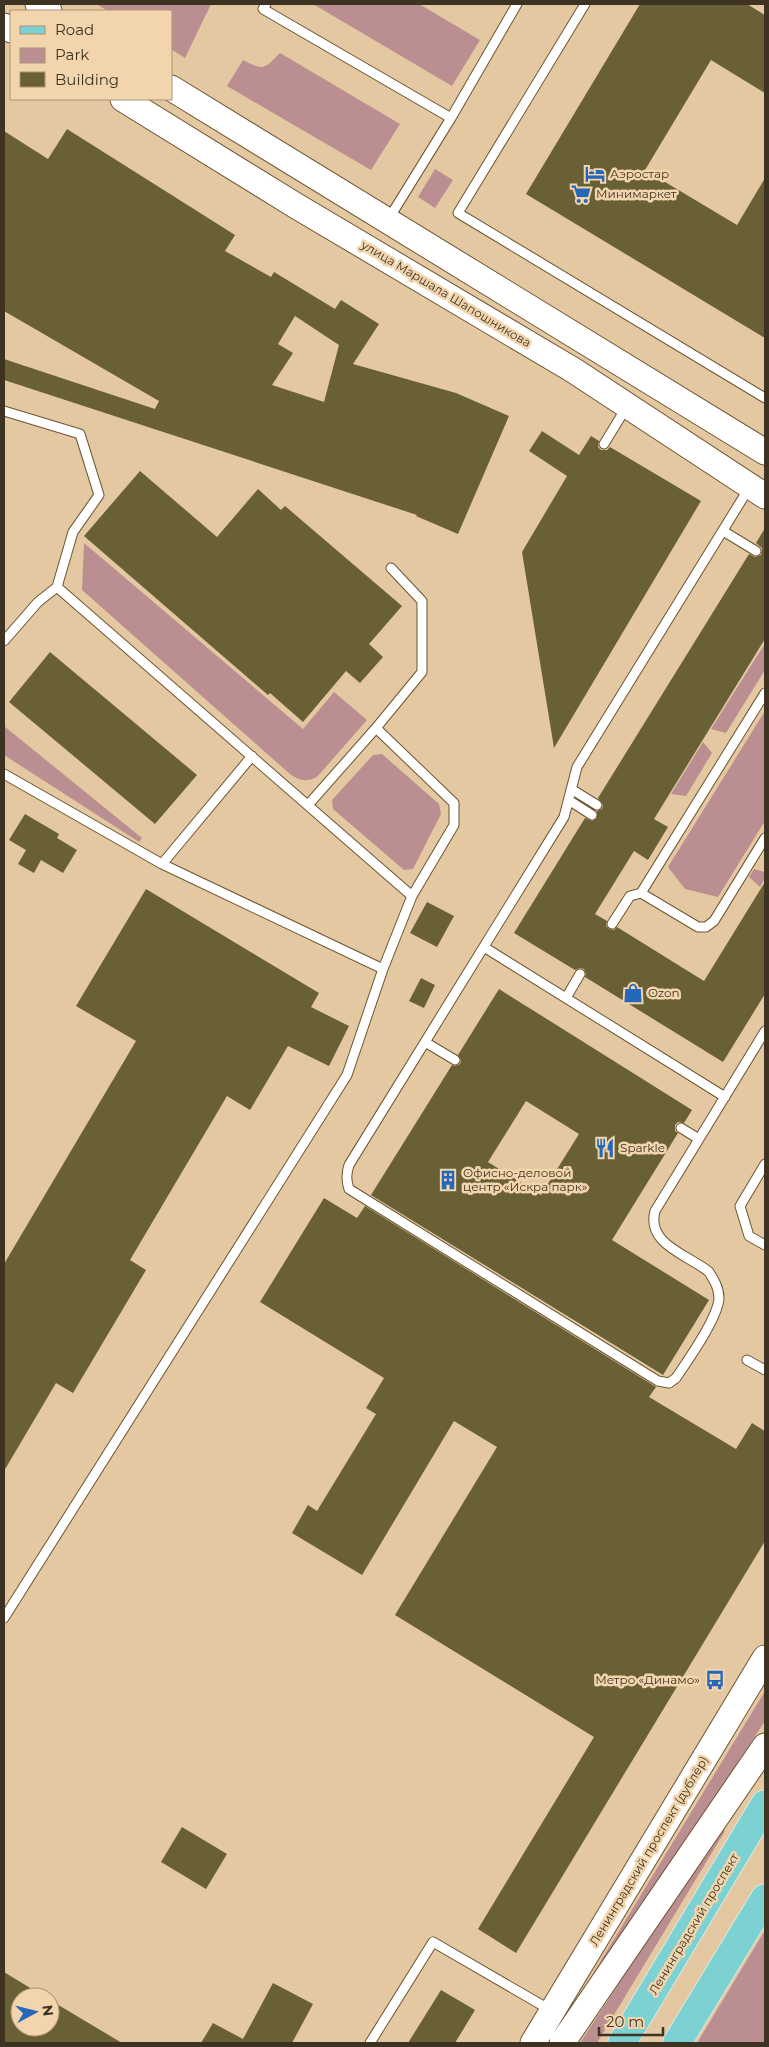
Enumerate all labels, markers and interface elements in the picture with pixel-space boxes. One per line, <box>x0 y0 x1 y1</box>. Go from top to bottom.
legend <box>10 10 172 100</box>
text: Road <box>55 20 94 39</box>
text: Park <box>55 45 89 64</box>
text: Building <box>55 70 119 89</box>
hotel icon: Аэростар <box>584 163 606 185</box>
place label: Аэростар <box>610 166 669 181</box>
supermarket icon: Минимаркет <box>570 183 592 205</box>
place label: Минимаркет <box>596 186 677 201</box>
street label: улица Маршала Шапошникова <box>358 236 534 350</box>
shop icon: Ozon <box>622 982 644 1004</box>
place label: Ozon <box>648 985 680 1000</box>
restaurant icon: Sparkle <box>594 1137 616 1159</box>
place label: Sparkle <box>620 1140 665 1155</box>
place label: Офисно-деловой центр «Искра парк» <box>463 1165 588 1194</box>
building icon: Офисно-деловой центр «Искра парк» <box>437 1169 459 1191</box>
bus stop icon: Метро «Динамо» <box>704 1669 726 1691</box>
place label: Метро «Динамо» <box>595 1672 700 1687</box>
street label: Ленинградский проспект (дублёр) <box>587 1754 711 1948</box>
street label: Ленинградский проспект <box>646 1851 742 1997</box>
north arrow <box>10 1987 60 2037</box>
text: N <box>38 2004 58 2017</box>
scale bar <box>599 2004 663 2036</box>
text: 20 m <box>606 2012 644 2031</box>

